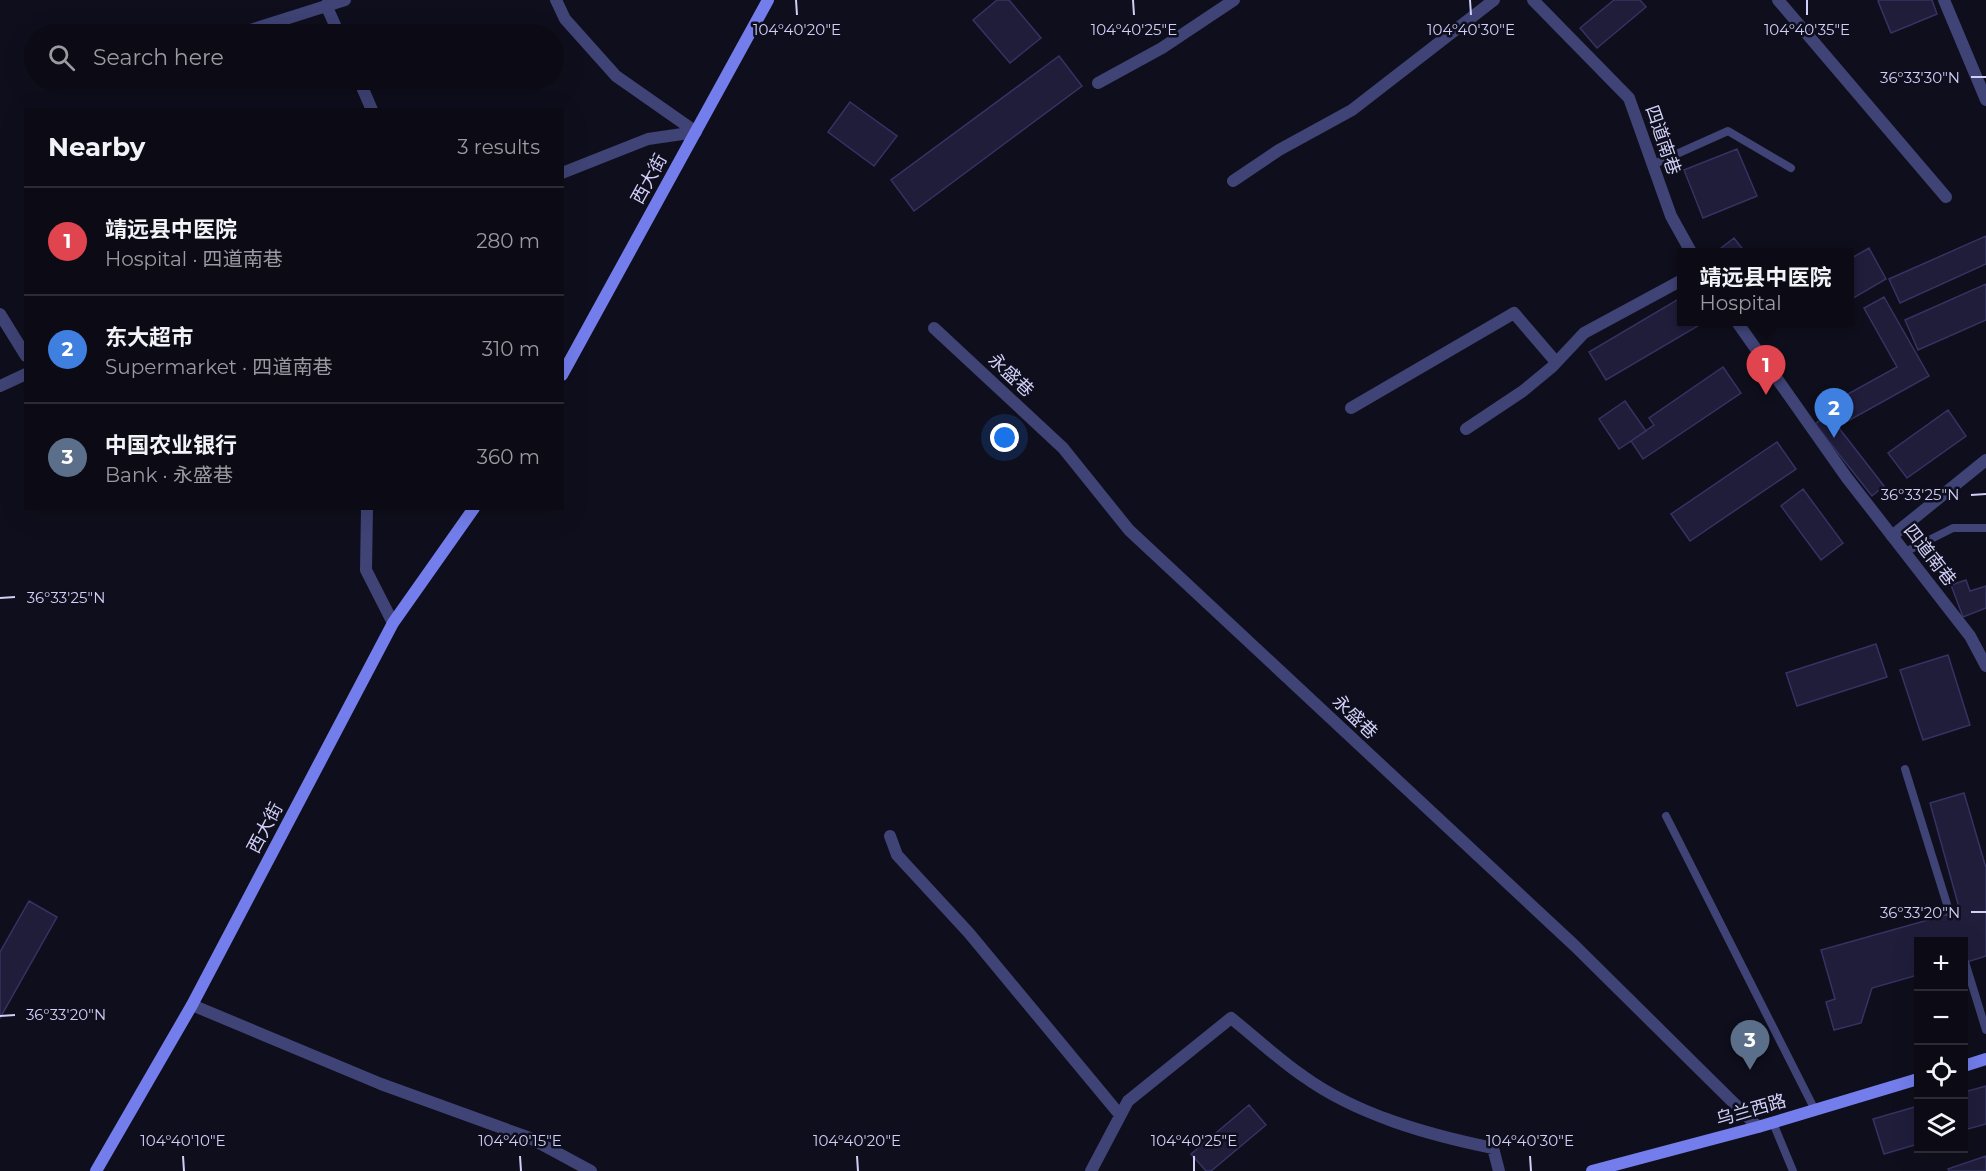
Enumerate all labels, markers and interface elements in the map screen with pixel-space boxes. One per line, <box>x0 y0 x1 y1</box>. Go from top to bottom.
text: 104°40'20"E <box>753 20 841 39</box>
text: 104°40'25"E <box>1091 20 1177 39</box>
text: 104°40'30"E <box>1427 20 1515 39</box>
text: 104°40'35"E <box>1764 20 1850 39</box>
search box <box>24 24 564 90</box>
icon: search <box>45 41 78 74</box>
text: Search here <box>93 44 224 71</box>
text: 36°33'30"N <box>1880 68 1960 87</box>
street label: 四道南巷 <box>1641 102 1685 178</box>
text: Nearby <box>48 131 145 163</box>
text: 3 results <box>457 135 540 159</box>
street label: 西大街 <box>626 150 672 208</box>
text: 靖远县中医院 <box>105 216 237 243</box>
text: 1 <box>64 229 71 253</box>
text: 280 m <box>476 229 540 253</box>
text: Hospital · 四道南巷 <box>105 247 283 271</box>
popup <box>1677 248 1854 326</box>
text: 靖远县中医院 <box>1699 264 1832 291</box>
text: Hospital <box>1699 291 1782 315</box>
text: 东大超市 <box>105 324 193 351</box>
text: 2 <box>62 337 73 361</box>
text: 310 m <box>482 337 540 361</box>
pin: 1 <box>1746 346 1786 395</box>
street label: 永盛巷 <box>984 349 1038 401</box>
text: Supermarket · 四道南巷 <box>105 355 332 379</box>
pin: 2 <box>1814 388 1854 438</box>
your location <box>990 423 1019 452</box>
text: 中国农业银行 <box>105 432 237 459</box>
text: 3 <box>62 445 73 469</box>
text: 360 m <box>477 445 540 469</box>
text: Bank · 永盛巷 <box>105 463 233 487</box>
text: 36°33'25"N <box>1881 485 1959 504</box>
street label: 四道南巷 <box>1899 520 1961 590</box>
text: 36°33'25"N <box>27 588 105 607</box>
street label: 永盛巷 <box>1328 690 1382 744</box>
street label: 西大街 <box>243 799 287 857</box>
text: 36°33'20"N <box>1880 903 1960 922</box>
map controls <box>1914 937 1968 1153</box>
button: + <box>1914 937 1968 991</box>
button: − <box>1914 991 1968 1045</box>
text: 36°33'20"N <box>26 1005 106 1024</box>
pin: 3 <box>1730 1020 1770 1070</box>
button: locate <box>1914 1045 1968 1099</box>
street label: 乌兰西路 <box>1713 1090 1789 1130</box>
button: layers <box>1914 1099 1968 1153</box>
text: 104°40'10"E <box>140 1131 226 1150</box>
text: 104°40'15"E <box>478 1131 562 1150</box>
text: 104°40'20"E <box>813 1131 901 1150</box>
text: 104°40'25"E <box>1151 1131 1237 1150</box>
text: 104°40'30"E <box>1486 1131 1574 1150</box>

